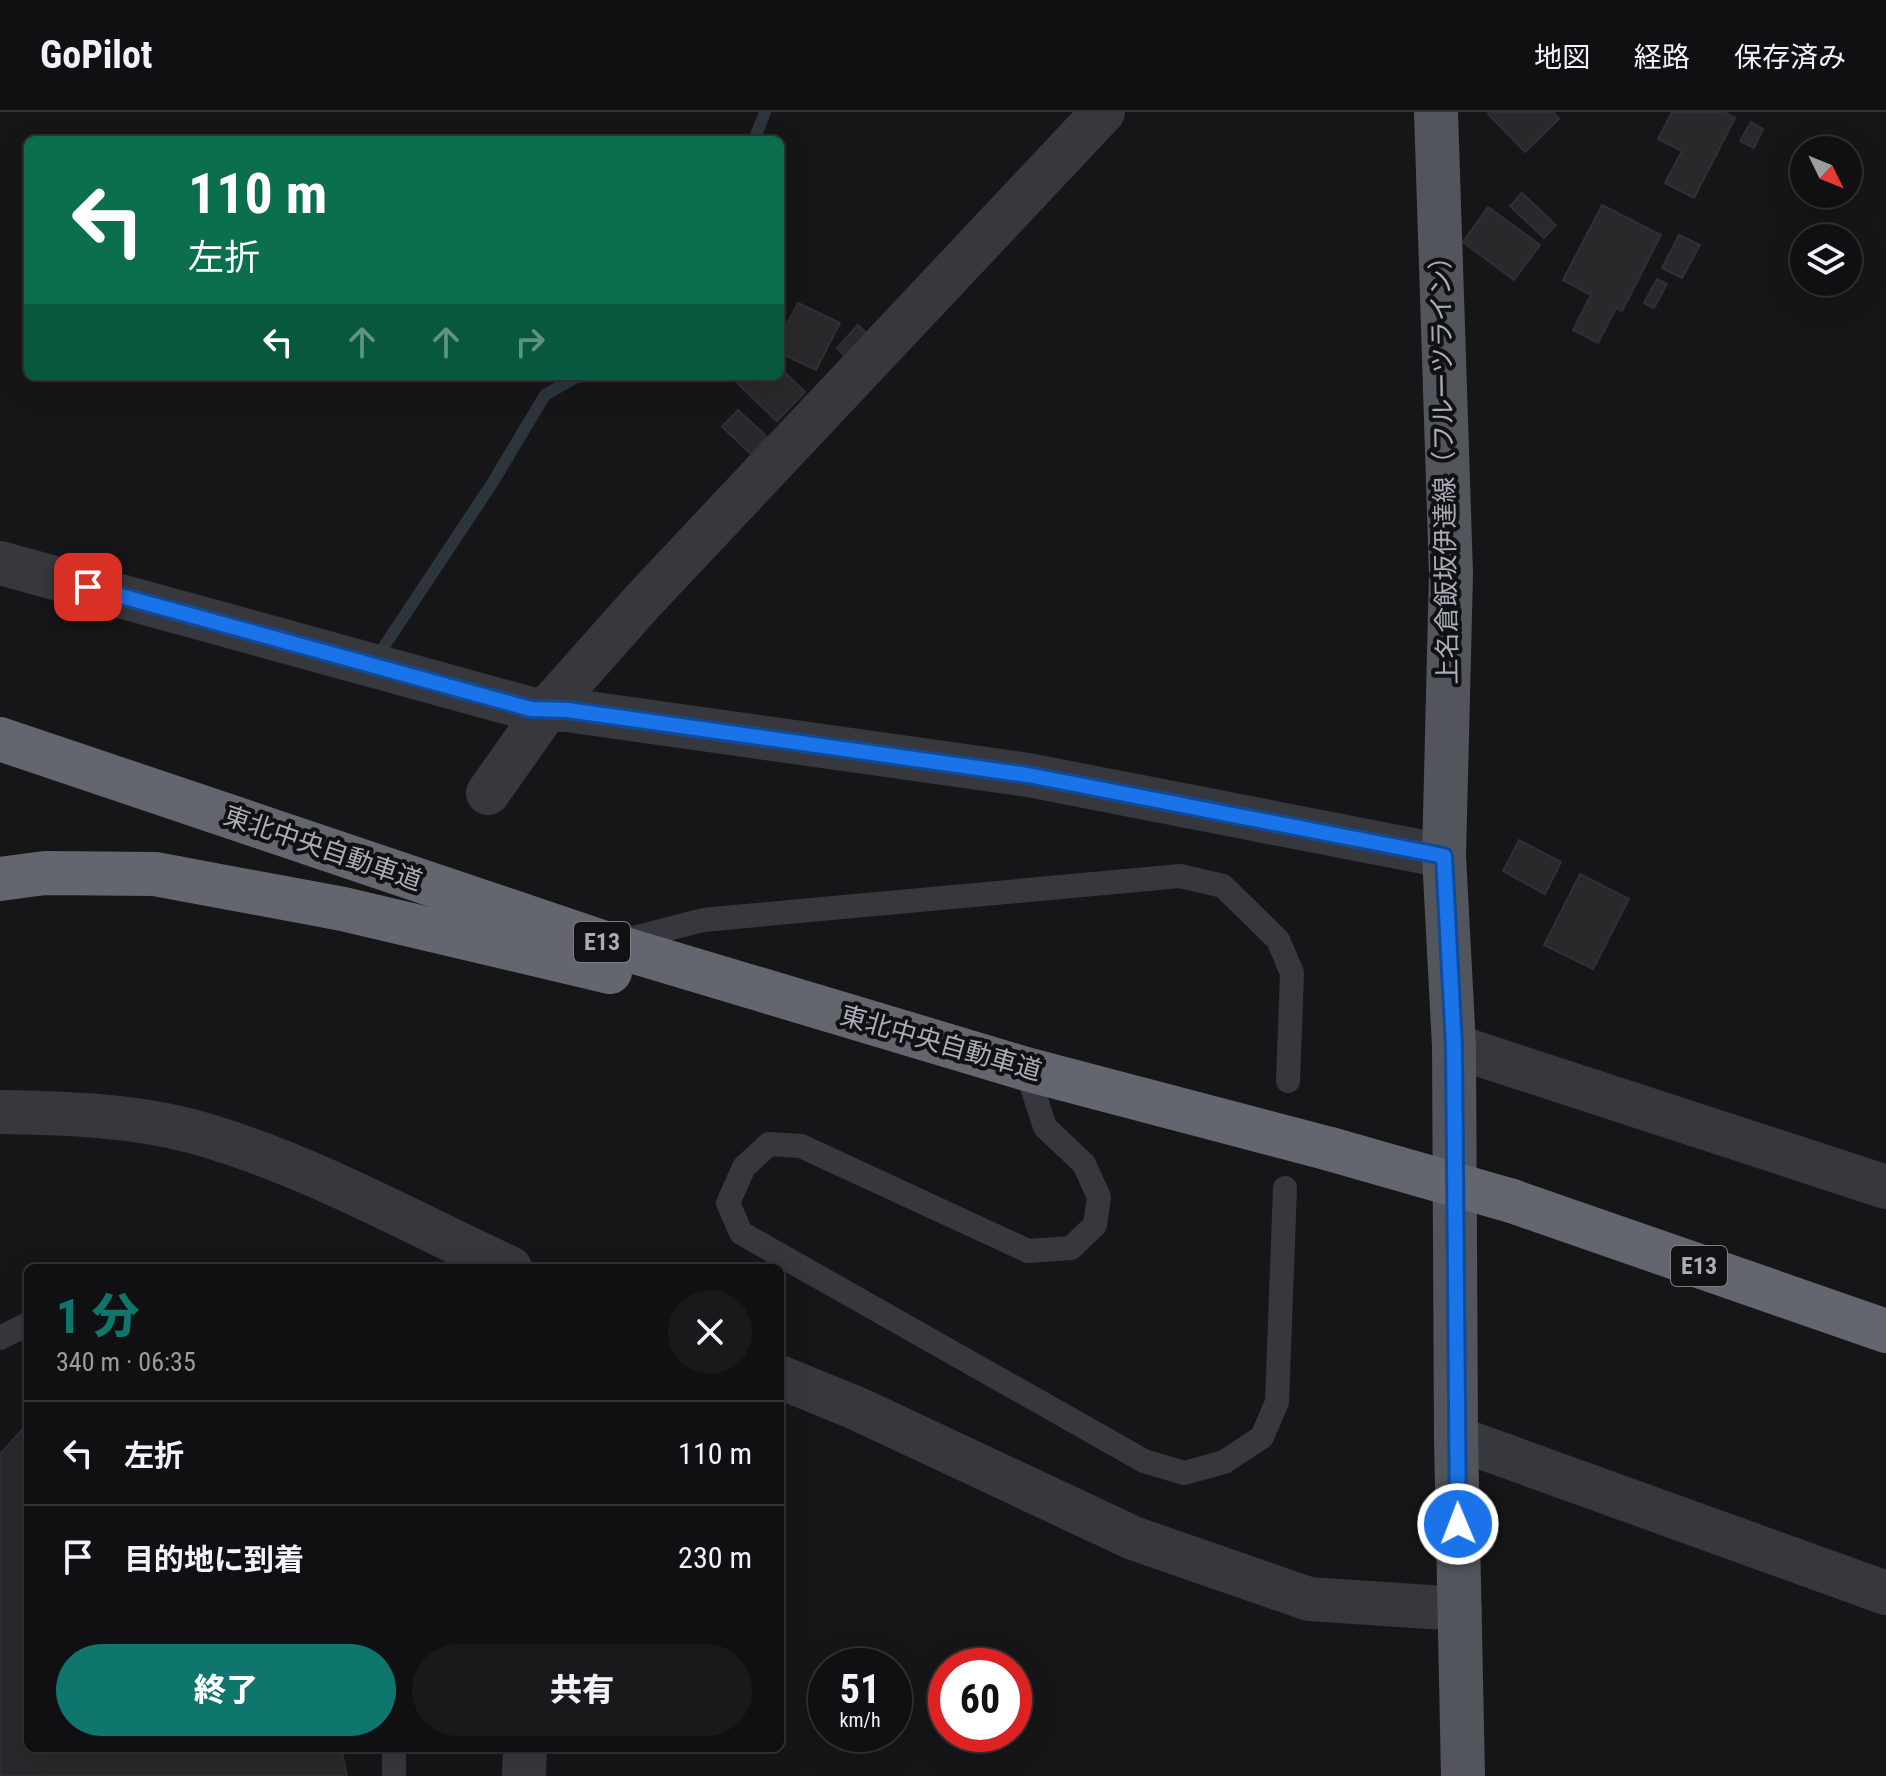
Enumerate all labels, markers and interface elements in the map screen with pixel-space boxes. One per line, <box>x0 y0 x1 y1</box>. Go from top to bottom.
text: GoPilot <box>40 33 152 77</box>
text: 地図 <box>1534 41 1590 74</box>
text: 経路 <box>1634 41 1690 74</box>
text: 保存済み <box>1734 41 1846 74</box>
north arrow <box>1790 136 1862 208</box>
map controls <box>1790 136 1862 296</box>
text: 110 m <box>188 161 327 227</box>
icon: left <box>56 168 160 272</box>
button: layers <box>1790 224 1862 296</box>
text: 左折 <box>188 237 260 279</box>
street label: 上名倉飯坂伊達線（フルーツライン） <box>1425 243 1463 685</box>
icon: left <box>256 320 300 364</box>
icon: ahead <box>340 320 384 364</box>
icon: ahead <box>424 320 468 364</box>
icon: right <box>508 320 552 364</box>
pin <box>54 553 122 621</box>
icon: arrive <box>66 565 110 609</box>
street label: 東北中央自動車道 <box>220 800 426 896</box>
road number: E13 <box>574 922 630 962</box>
street label: 東北中央自動車道 <box>837 1000 1045 1086</box>
road number: E13 <box>1671 1246 1727 1286</box>
text: 1 分 <box>56 1288 139 1345</box>
button: close <box>668 1290 752 1374</box>
text: 340 m · 06:35 <box>56 1347 196 1377</box>
icon: left <box>56 1431 100 1475</box>
text: 110 m <box>678 1436 752 1471</box>
text: 左折 <box>124 1438 184 1473</box>
position arrow <box>1416 1482 1500 1566</box>
icon: arrive <box>56 1535 100 1579</box>
text: 230 m <box>678 1540 752 1575</box>
text: 目的地に到着 <box>124 1542 304 1577</box>
button: 終了 <box>56 1644 396 1736</box>
button: 共有 <box>412 1644 752 1736</box>
speed limit sign: 60 <box>928 1648 1032 1752</box>
text: 51 <box>840 1666 880 1713</box>
text: km/h <box>839 1708 881 1732</box>

